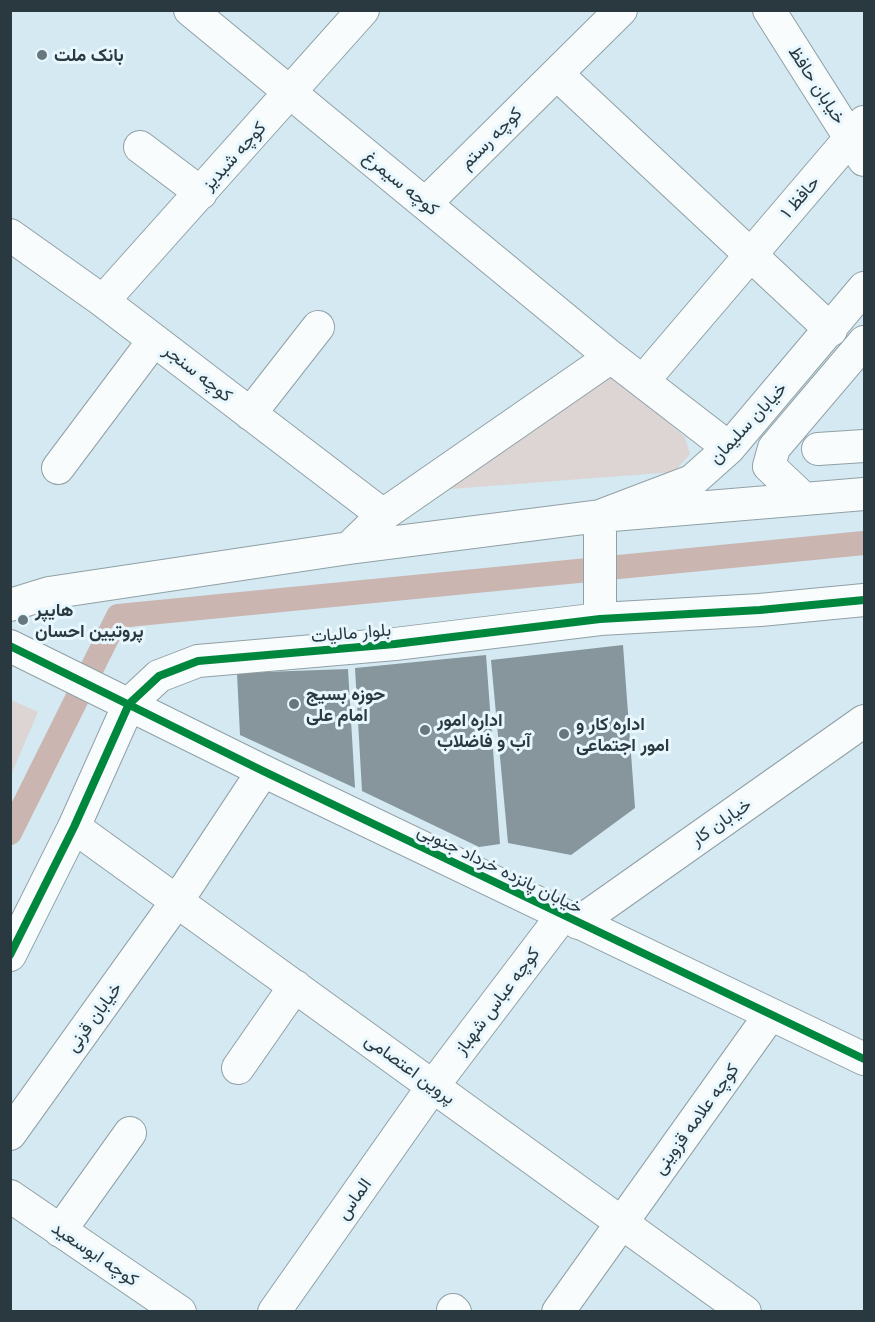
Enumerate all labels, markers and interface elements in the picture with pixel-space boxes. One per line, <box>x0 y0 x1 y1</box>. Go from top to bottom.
street label: خیابان حافظ <box>784 42 850 128</box>
place label: بانک ملت <box>54 44 124 66</box>
marker: بانک ملت <box>35 48 49 62</box>
street label: کوچه رستم <box>456 103 526 173</box>
street label: کوچه شبدیز <box>197 117 271 195</box>
street label: کوچه سیمرغ <box>359 146 443 220</box>
street label: حافظ ۱ <box>776 172 824 222</box>
street label: کوچه سنجر <box>159 339 237 407</box>
street label: خیابان سلیمان <box>705 378 791 468</box>
place label: هایپر پروتیین احسان <box>35 599 144 642</box>
marker: هایپر پروتیین احسان <box>16 613 30 627</box>
street label: بلوار مالیات <box>310 619 392 647</box>
place label: حوزه بسیج امام علی <box>306 683 385 726</box>
marker: حوزه بسیج امام علی <box>287 697 301 711</box>
place label: اداره امور آب و فاضلاب <box>437 709 531 752</box>
place label: اداره کار و امور اجتماعی <box>576 713 669 756</box>
marker: اداره امور آب و فاضلاب <box>418 723 432 737</box>
marker: اداره کار و امور اجتماعی <box>557 727 571 741</box>
street label: خیابان کار <box>687 793 755 851</box>
street label: خیابان پانزده خرداد جنوبی <box>414 820 586 918</box>
street label: کوچه عباس شهباز <box>450 943 544 1059</box>
street label: خیابان قرنی <box>61 978 127 1056</box>
street label: پروین اعتصامی <box>361 1029 459 1109</box>
street label: کوچه علامه قزوینی <box>648 1059 744 1179</box>
street label: الماس <box>332 1174 376 1224</box>
street label: کوچه ابوسعید <box>47 1217 143 1291</box>

